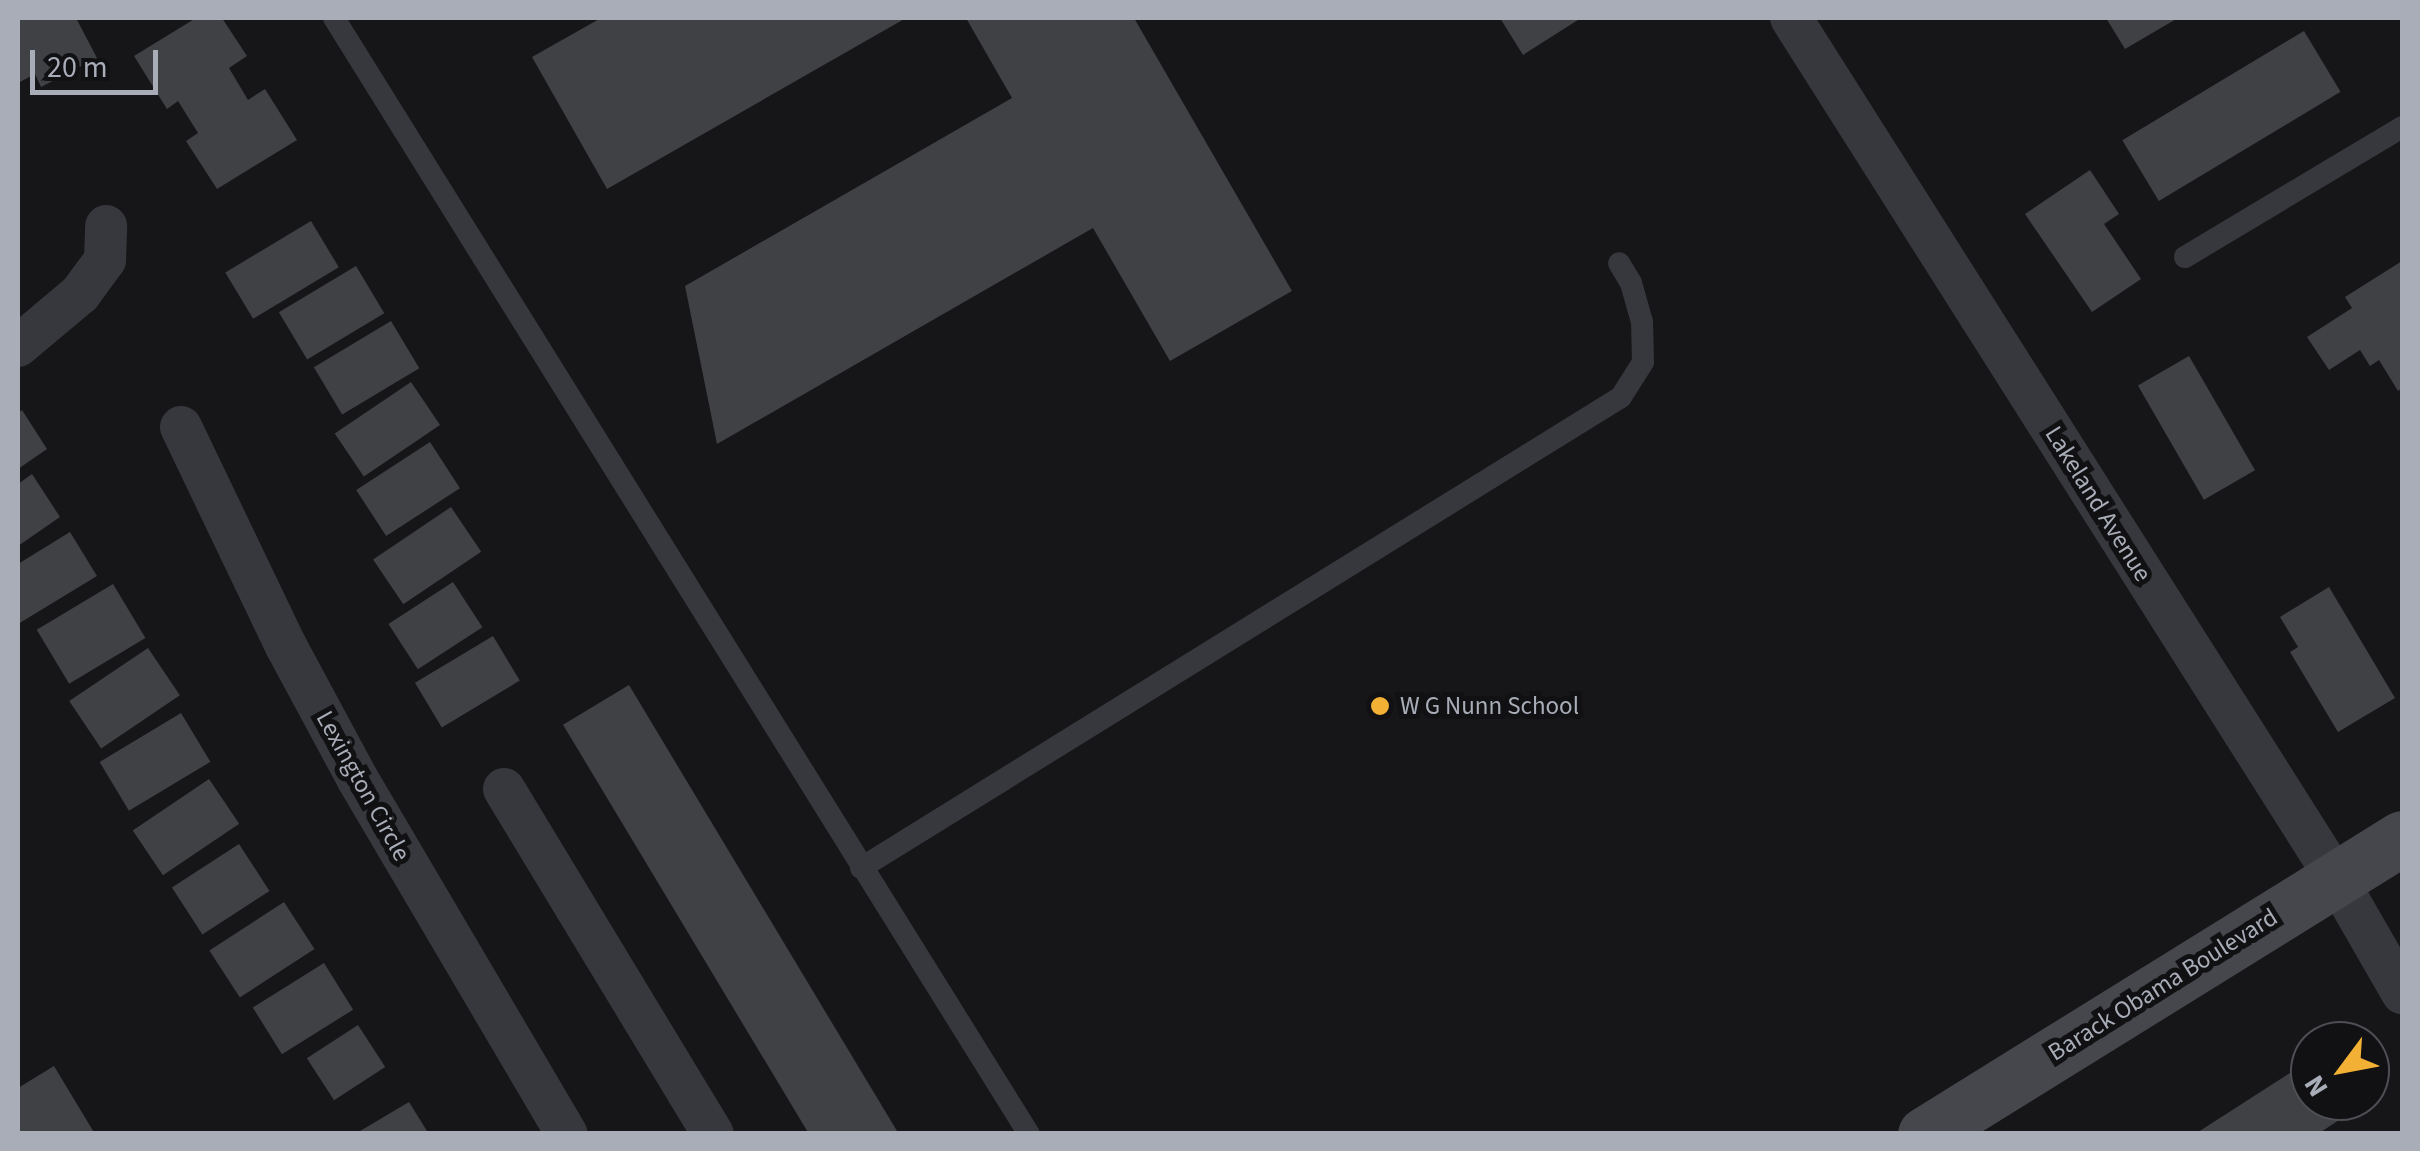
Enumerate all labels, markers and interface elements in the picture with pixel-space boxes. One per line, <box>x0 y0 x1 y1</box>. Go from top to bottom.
scale bar <box>35 30 162 92</box>
text: 20 m <box>47 46 108 89</box>
street label: Lakeland Avenue <box>2038 421 2158 587</box>
place label: W G Nunn School <box>1400 691 1579 721</box>
marker: W G Nunn School <box>1369 695 1391 717</box>
street label: Lexington Circle <box>309 706 417 866</box>
street label: Barack Obama Boulevard <box>2043 902 2283 1068</box>
north arrow <box>2290 1021 2390 1121</box>
text: N <box>2294 1067 2338 1104</box>

